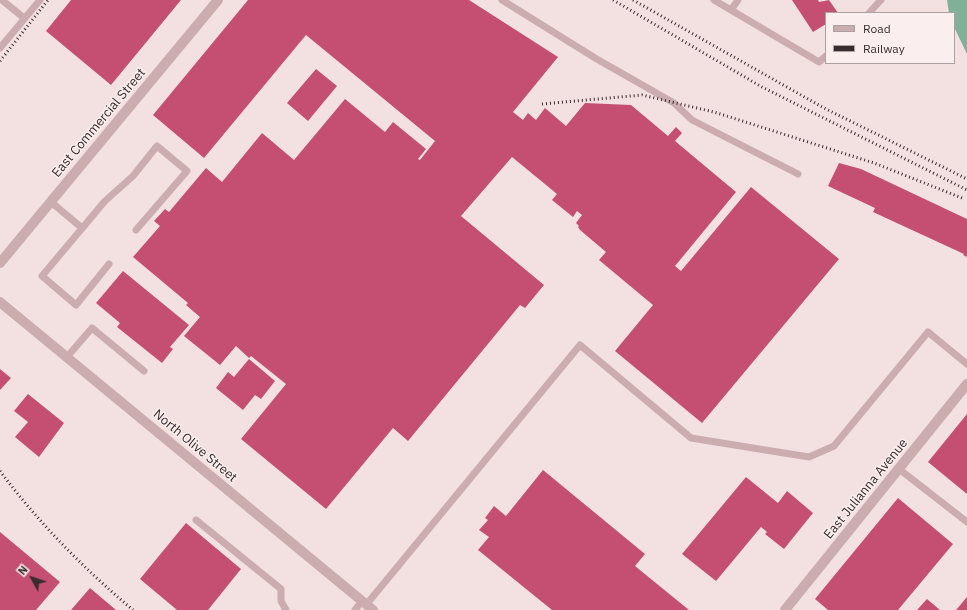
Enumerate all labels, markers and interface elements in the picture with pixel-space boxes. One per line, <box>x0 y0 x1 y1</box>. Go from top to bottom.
legend <box>825 12 955 64</box>
text: Road <box>863 21 891 36</box>
text: Railway <box>863 41 905 56</box>
street label: East Commercial Street <box>49 65 149 181</box>
street label: North Olive Street <box>150 406 240 486</box>
street label: East Julianna Avenue <box>821 436 911 542</box>
north arrow <box>12 558 52 598</box>
text: N <box>15 563 31 578</box>

